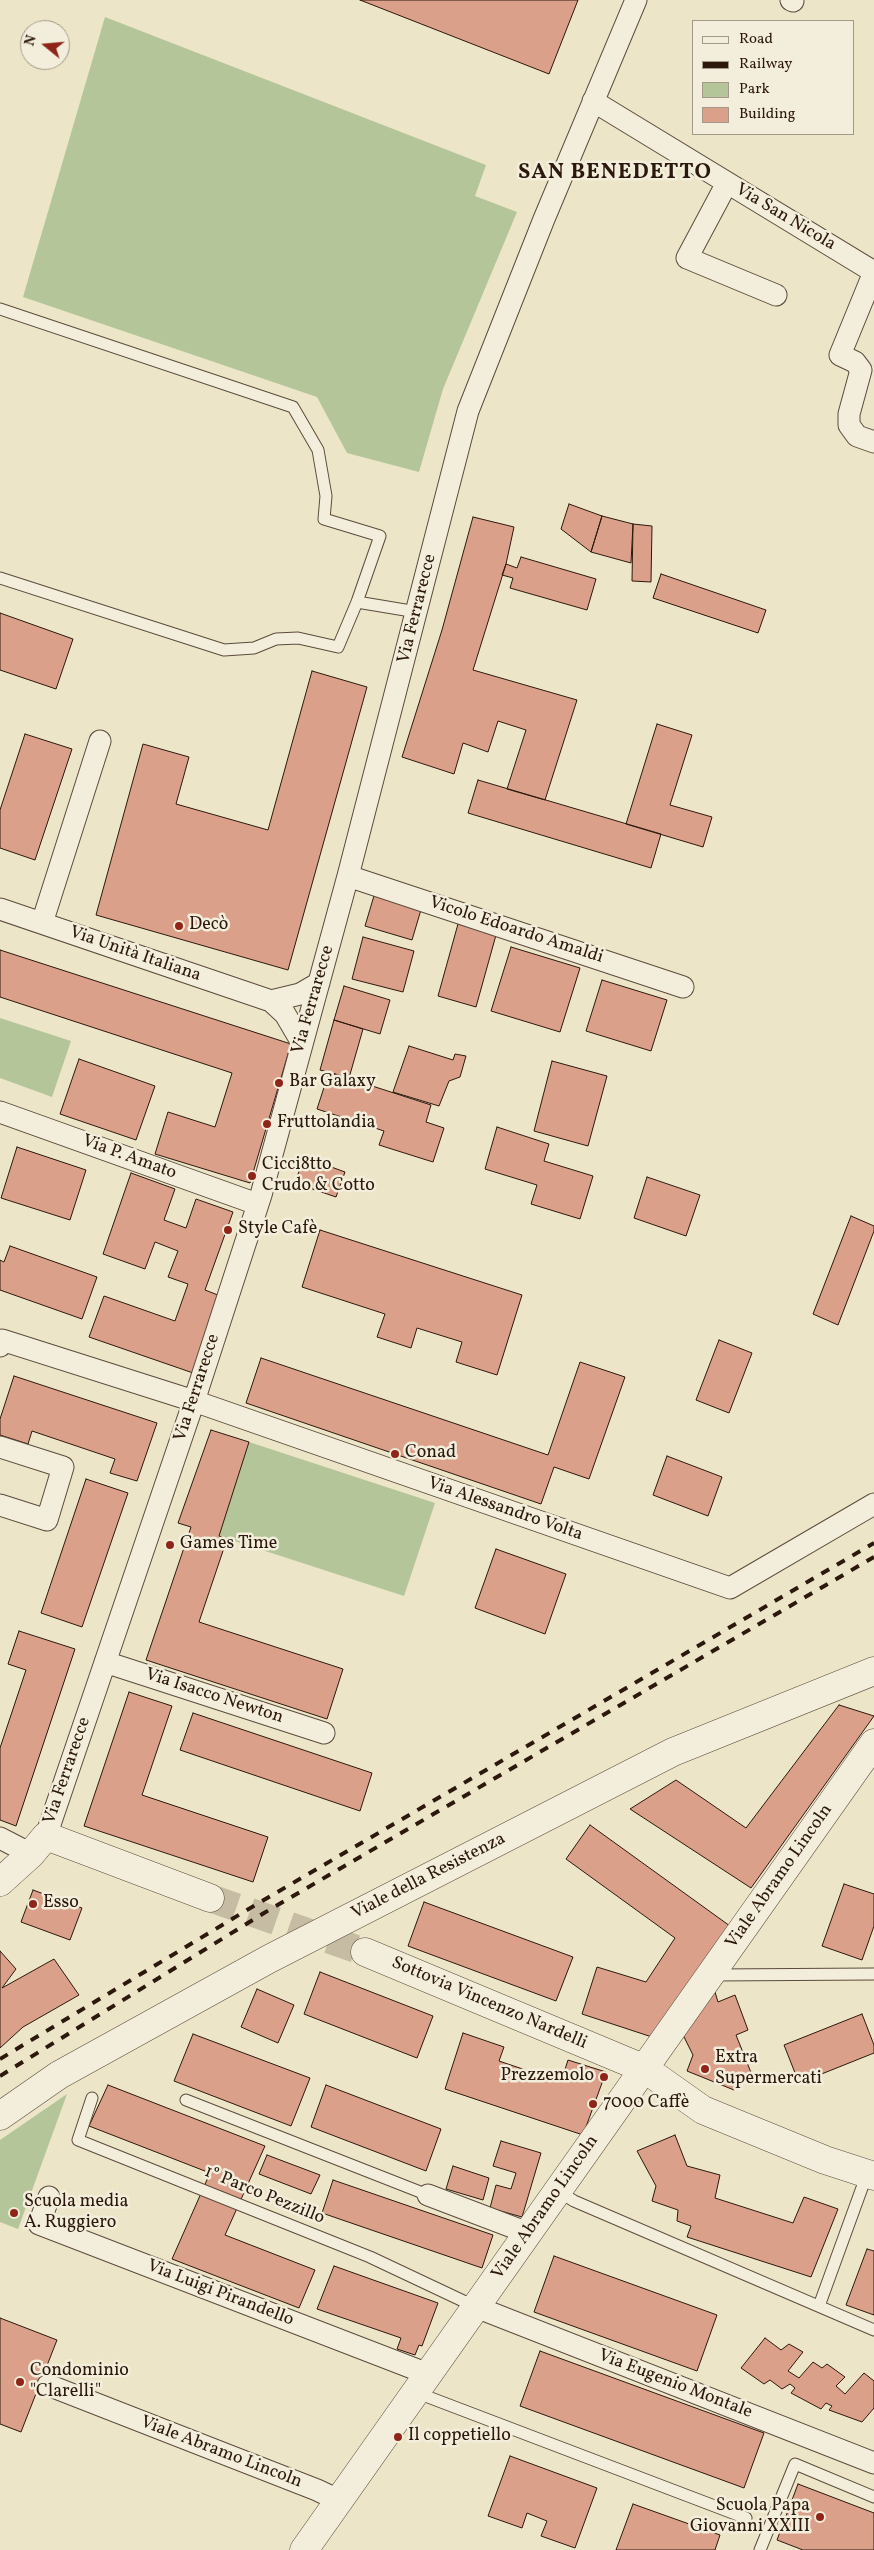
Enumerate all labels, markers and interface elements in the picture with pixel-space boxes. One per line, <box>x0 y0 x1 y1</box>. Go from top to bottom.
north arrow <box>20 20 70 70</box>
legend <box>692 20 854 135</box>
text: Road <box>739 29 773 50</box>
text: N <box>21 33 42 48</box>
text: Railway <box>739 54 792 75</box>
text: Park <box>739 79 770 100</box>
text: Building <box>739 104 795 125</box>
district label: SAN BENEDETTO <box>516 161 714 187</box>
street label: Via San Nicola <box>731 180 839 256</box>
street label: Via Ferrarecce <box>394 552 442 666</box>
street label: Vicolo Edoardo Amaldi <box>426 893 606 969</box>
place label: Decò <box>189 915 228 937</box>
marker: Decò <box>173 920 185 932</box>
street label: Via Unità Italiana <box>66 922 204 988</box>
street label: Via Ferrarecce <box>288 943 340 1057</box>
place label: Bar Galaxy <box>289 1072 376 1094</box>
marker: Bar Galaxy <box>273 1077 285 1089</box>
place label: Fruttolandia <box>277 1113 376 1135</box>
marker: Fruttolandia <box>261 1118 273 1130</box>
street label: Via P. Amato <box>79 1131 179 1185</box>
place label: Cicci8tto Crudo & Cotto <box>262 1155 375 1198</box>
marker: Cicci8tto Crudo & Cotto <box>246 1170 258 1182</box>
place label: Style Cafè <box>238 1219 317 1241</box>
marker: Style Cafè <box>222 1224 234 1236</box>
street label: Via Ferrarecce <box>170 1331 226 1445</box>
place label: Conad <box>405 1443 456 1465</box>
marker: Conad <box>389 1448 401 1460</box>
street label: Via Alessandro Volta <box>425 1473 585 1547</box>
place label: Games Time <box>180 1534 277 1556</box>
marker: Games Time <box>164 1539 176 1551</box>
street label: Via Isacco Newton <box>142 1665 286 1729</box>
street label: Via Ferrarecce <box>40 1715 96 1827</box>
street label: Viale Abramo Lincoln <box>722 1801 838 1953</box>
street label: Viale della Resistenza <box>348 1829 510 1925</box>
place label: Esso <box>43 1893 79 1915</box>
marker: Esso <box>27 1898 39 1910</box>
street label: Sottovia Vincenzo Nardelli <box>388 1953 590 2055</box>
place label: Extra Supermercati <box>715 2048 822 2090</box>
marker: Extra Supermercati <box>699 2063 711 2075</box>
place label: Prezzemolo <box>501 2066 594 2088</box>
marker: Prezzemolo <box>598 2071 610 2083</box>
place label: 7000 Caffè <box>603 2093 689 2115</box>
marker: 7000 Caffè <box>587 2098 599 2110</box>
street label: Viale Abramo Lincoln <box>488 2132 604 2284</box>
street label: 1° Parco Pezzillo <box>201 2162 327 2230</box>
place label: Scuola media A. Ruggiero <box>24 2192 128 2234</box>
marker: Scuola media A. Ruggiero <box>8 2207 20 2219</box>
street label: Via Luigi Pirandello <box>144 2256 296 2332</box>
street label: Via Eugenio Montale <box>595 2346 755 2424</box>
place label: Condominio "Clarelli" <box>30 2361 129 2404</box>
marker: Condominio "Clarelli" <box>14 2376 26 2388</box>
street label: Viale Abramo Lincoln <box>137 2412 305 2494</box>
place label: Il coppetiello <box>408 2426 511 2448</box>
marker: Il coppetiello <box>392 2431 404 2443</box>
place label: Scuola Papa Giovanni XXIII <box>690 2496 810 2538</box>
marker: Scuola Papa Giovanni XXIII <box>814 2511 826 2523</box>

